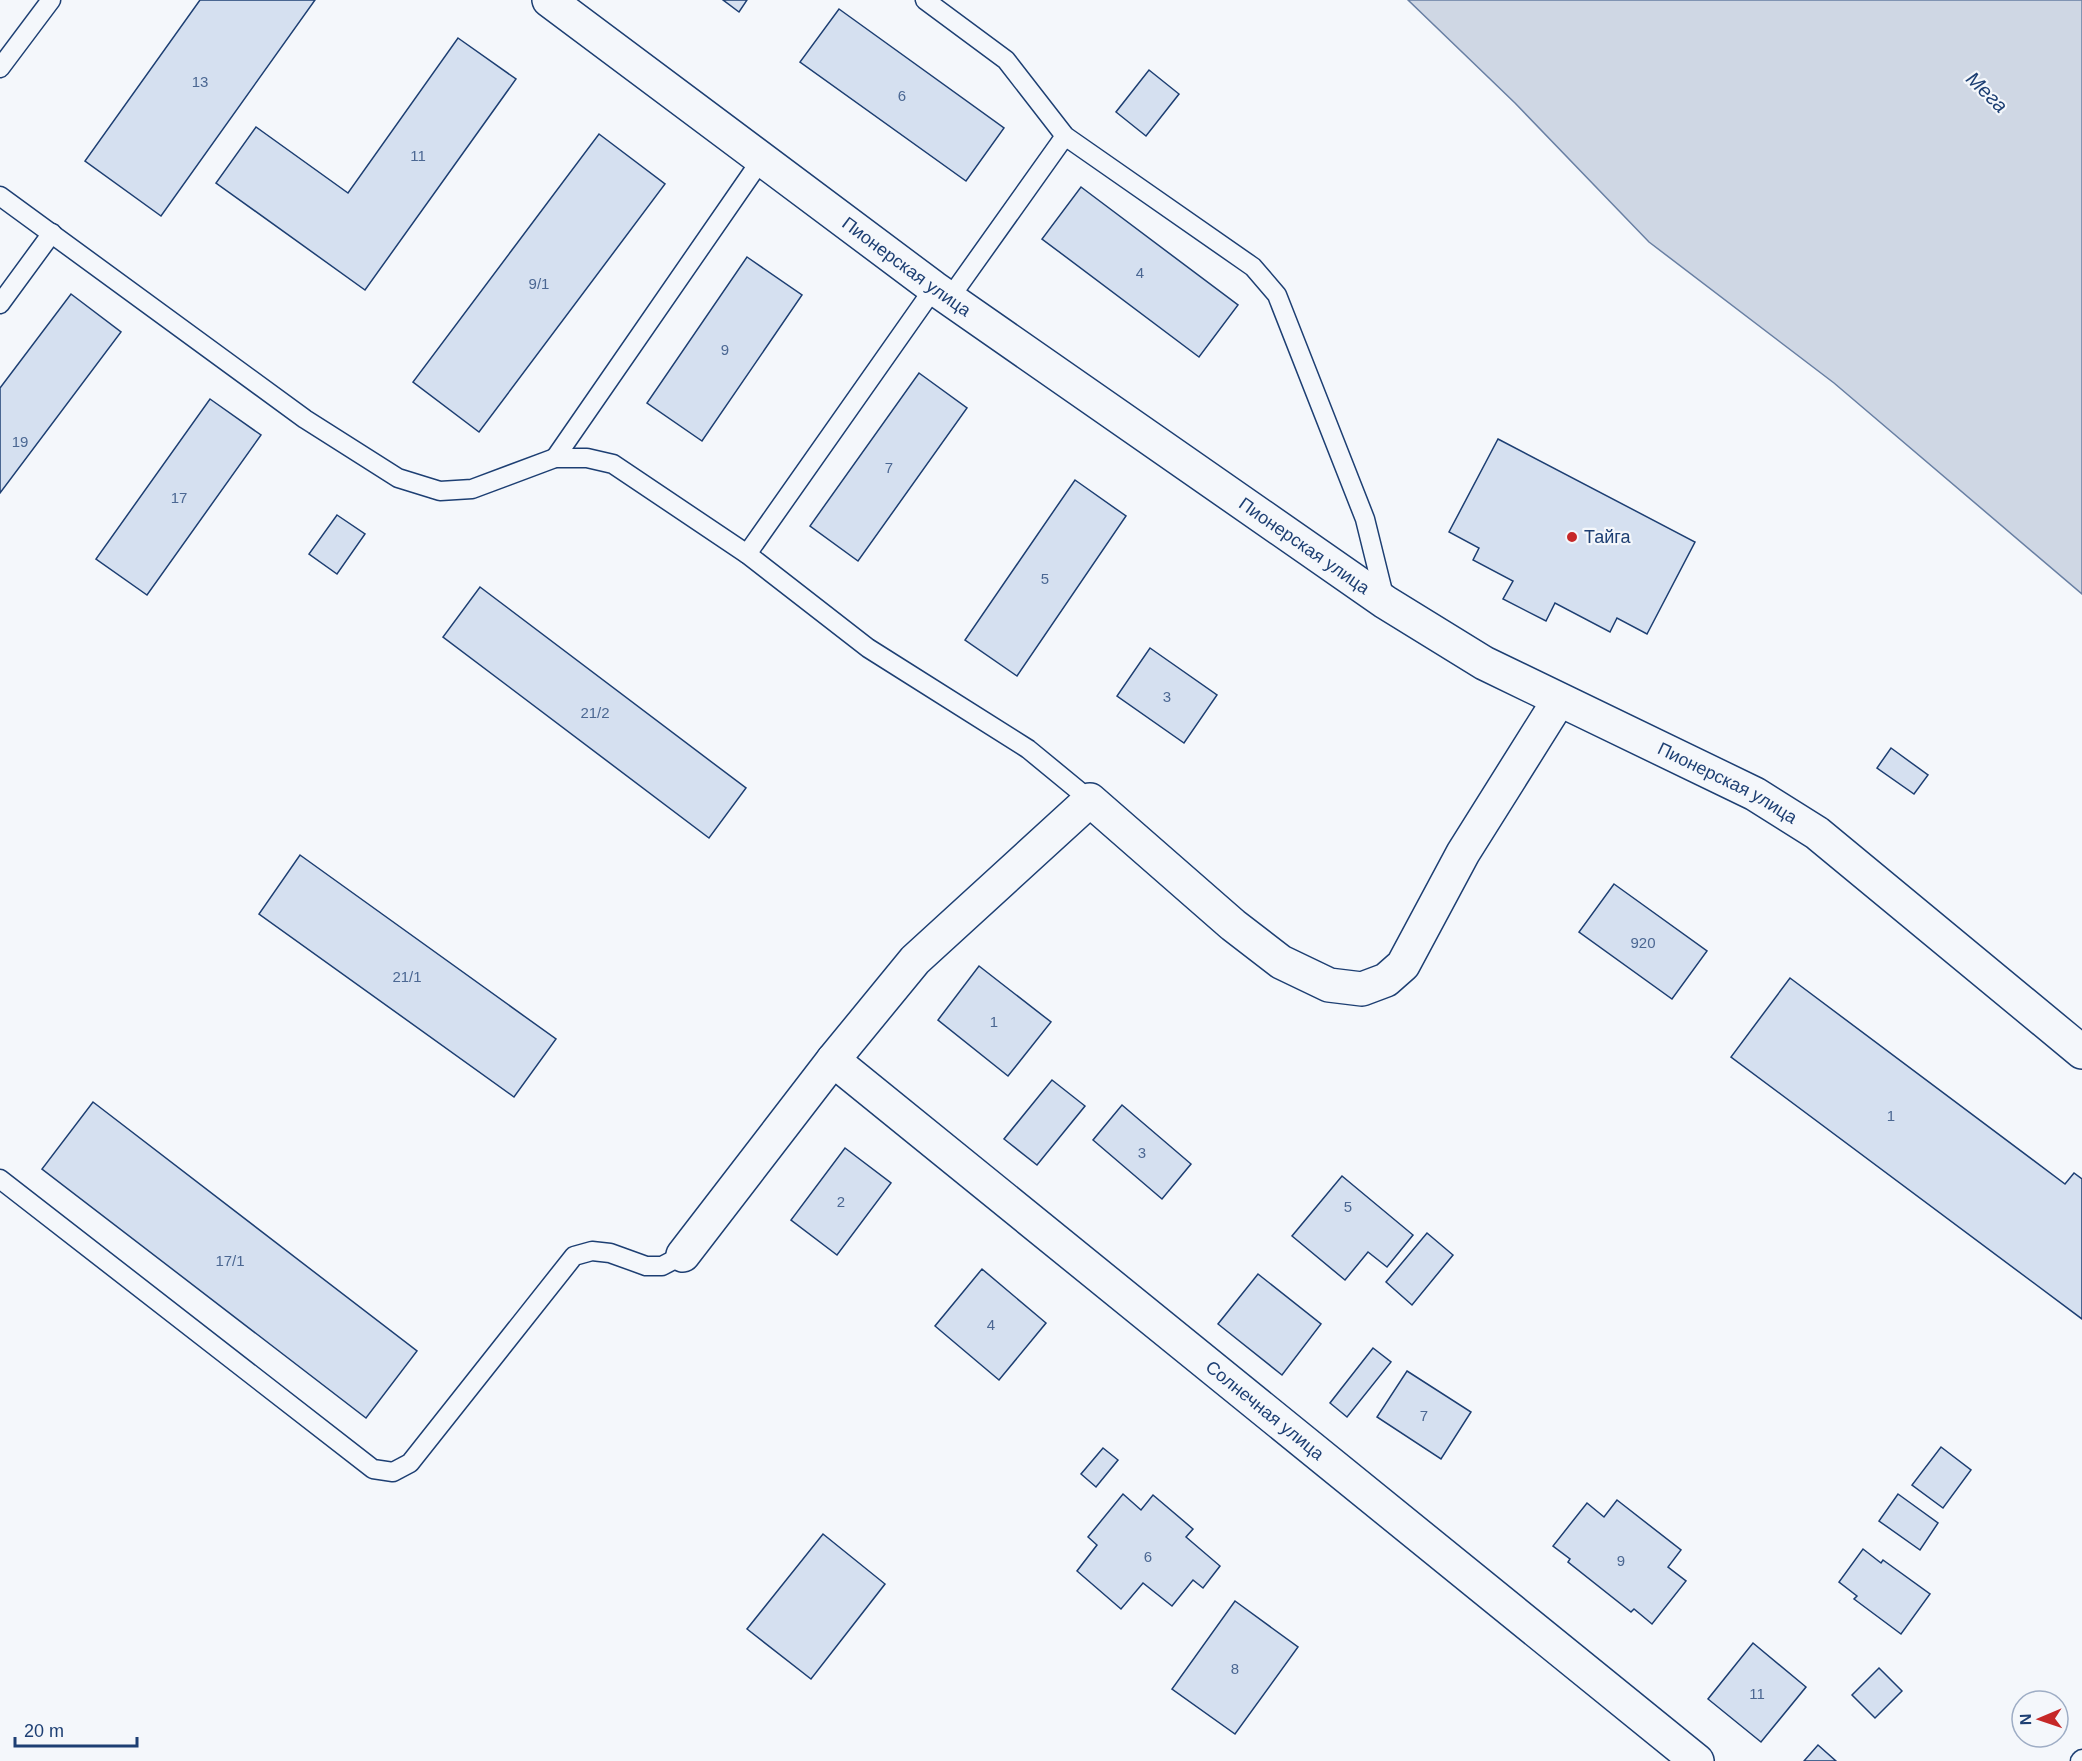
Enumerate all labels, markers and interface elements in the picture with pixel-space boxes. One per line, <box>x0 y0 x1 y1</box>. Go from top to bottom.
water label: Мега <box>1962 67 2012 117</box>
house number: 13 <box>192 73 208 90</box>
house number: 6 <box>898 87 906 104</box>
house number: 11 <box>410 147 426 164</box>
street label: Пионерская улица <box>838 213 975 321</box>
house number: 4 <box>1136 264 1144 281</box>
house number: 9/1 <box>529 275 549 292</box>
house number: 9 <box>721 341 729 358</box>
house number: 19 <box>12 433 28 450</box>
house number: 7 <box>885 459 893 476</box>
house number: 17 <box>171 489 187 506</box>
street label: Пионерская улица <box>1235 493 1374 599</box>
place label: Тайга <box>1584 527 1631 547</box>
marker: Тайга <box>1565 530 1579 544</box>
house number: 5 <box>1041 570 1049 587</box>
house number: 3 <box>1163 688 1171 705</box>
house number: 21/2 <box>580 704 610 721</box>
street label: Пионерская улица <box>1654 738 1802 828</box>
house number: 920 <box>1630 934 1656 951</box>
house number: 21/1 <box>392 968 422 985</box>
house number: 1 <box>990 1013 998 1030</box>
house number: 1 <box>1887 1107 1895 1124</box>
house number: 3 <box>1138 1144 1146 1161</box>
house number: 2 <box>837 1193 845 1210</box>
house number: 5 <box>1344 1198 1352 1215</box>
house number: 17/1 <box>215 1252 245 1269</box>
house number: 4 <box>987 1316 995 1333</box>
street label: Солнечная улица <box>1202 1357 1329 1465</box>
house number: 7 <box>1420 1407 1428 1424</box>
house number: 6 <box>1144 1548 1152 1565</box>
house number: 9 <box>1617 1552 1625 1569</box>
house number: 8 <box>1231 1660 1239 1677</box>
house number: 11 <box>1749 1685 1765 1702</box>
north arrow <box>2010 1689 2070 1749</box>
scale bar <box>15 1710 136 1748</box>
text: N <box>2017 1713 2034 1726</box>
text: 20 m <box>24 1721 64 1741</box>

